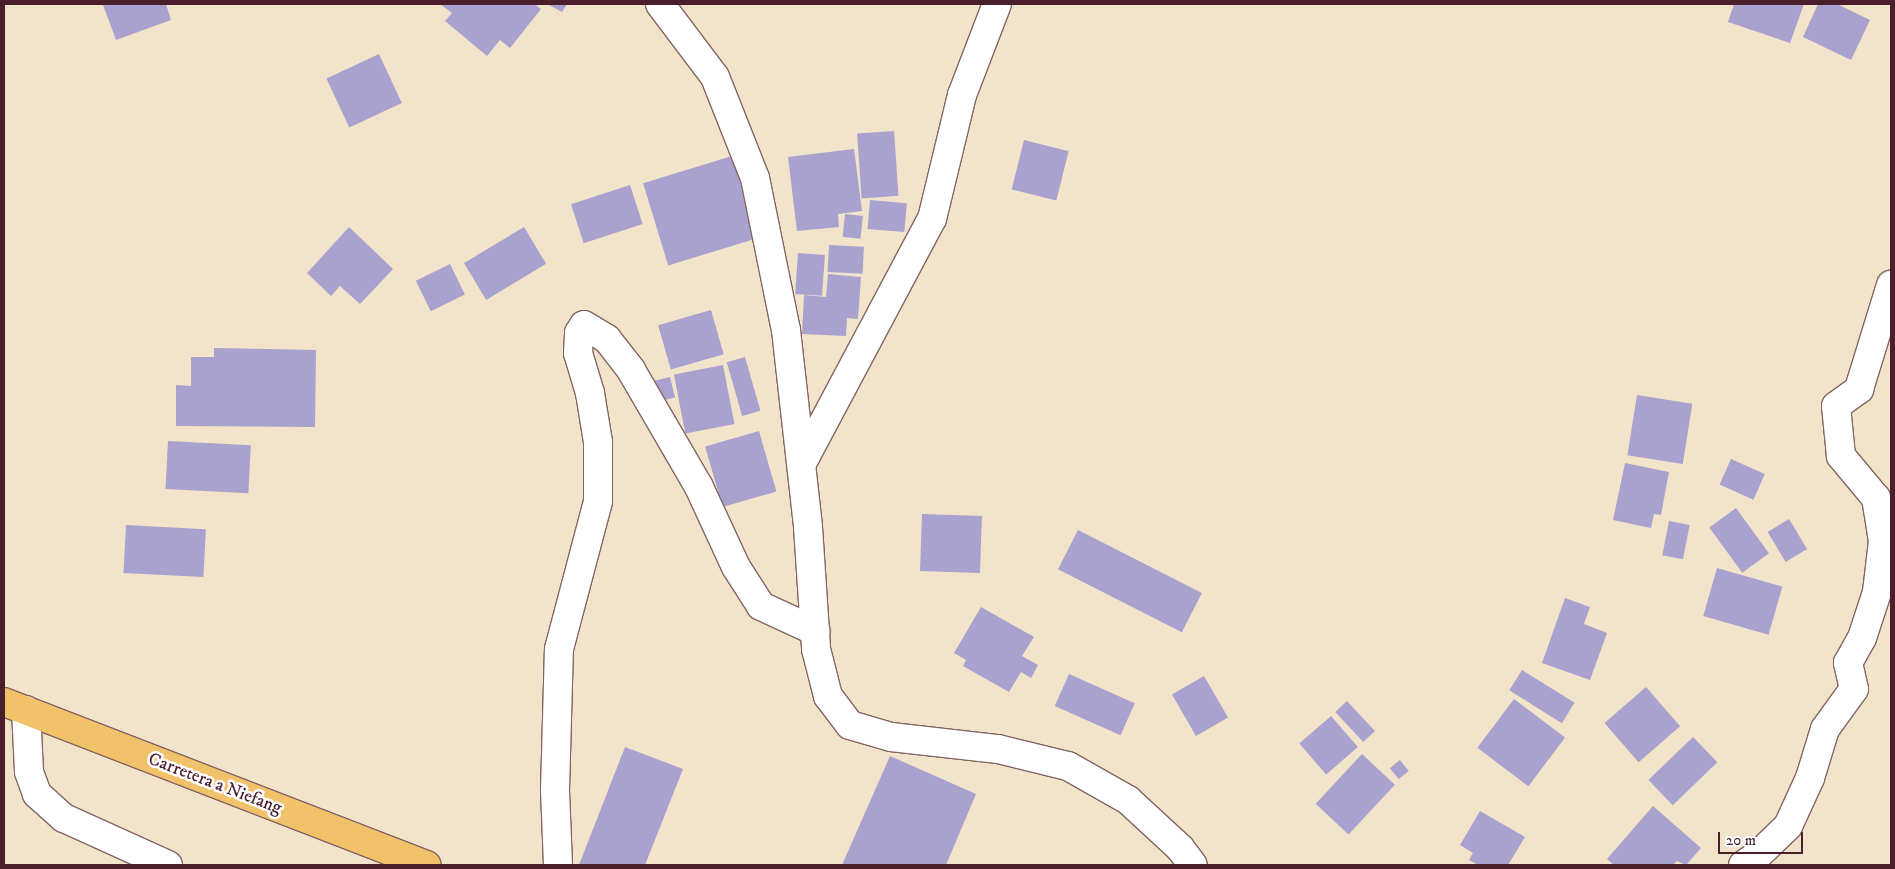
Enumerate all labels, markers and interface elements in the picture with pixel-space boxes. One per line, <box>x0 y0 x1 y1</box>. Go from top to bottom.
street label: Carretera a Niefang <box>145 749 285 819</box>
scale bar <box>1720 822 1805 854</box>
text: 20 m <box>1726 831 1756 850</box>

